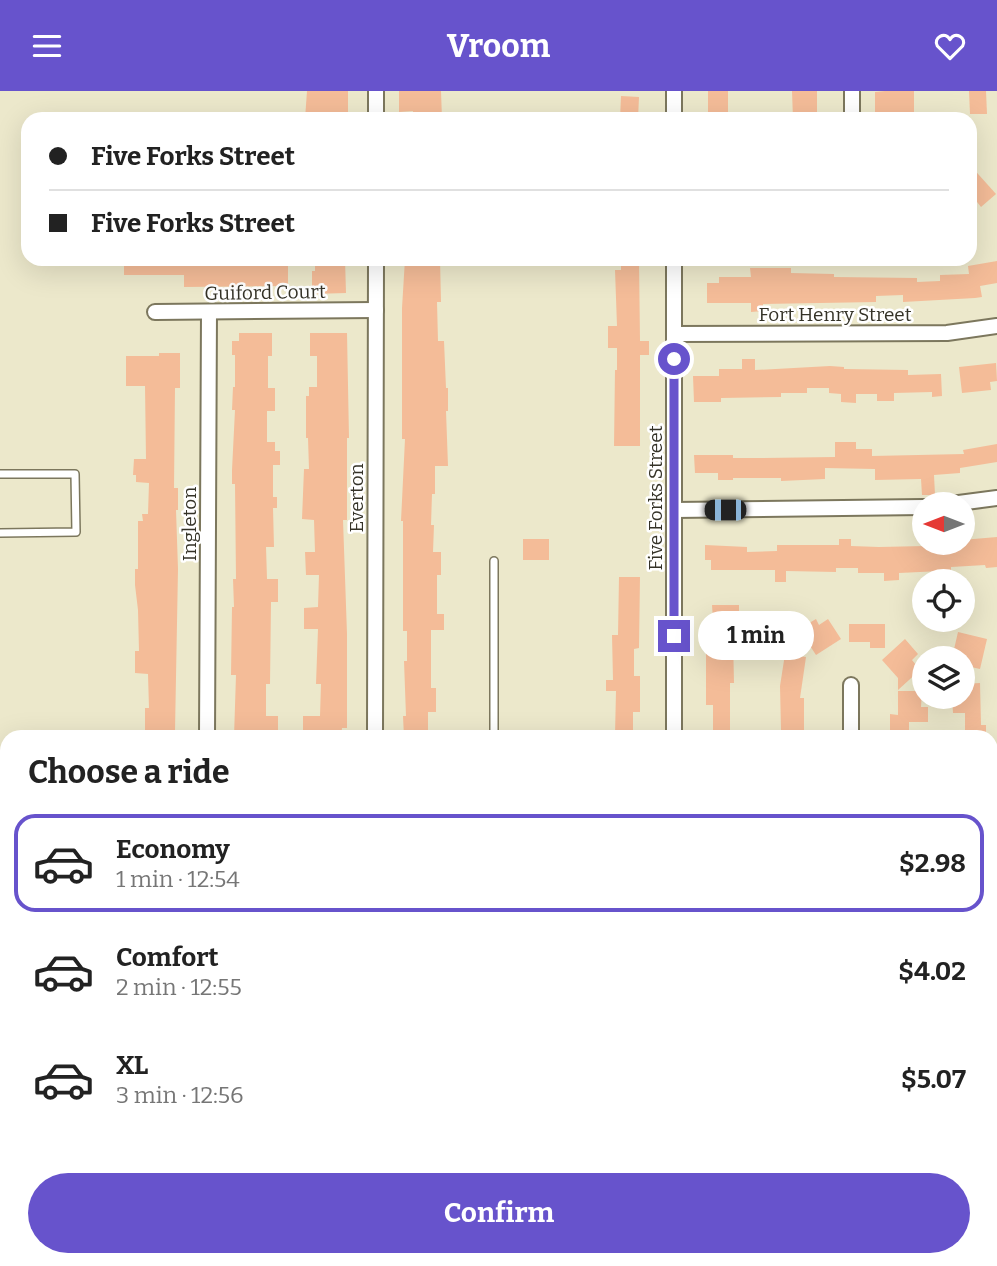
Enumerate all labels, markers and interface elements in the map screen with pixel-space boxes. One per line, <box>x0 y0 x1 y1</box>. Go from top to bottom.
icon: menu <box>28 27 66 65</box>
text: Vroom <box>447 27 550 65</box>
icon: heart <box>931 27 969 65</box>
text: Five Forks Street <box>91 141 295 172</box>
text: Five Forks Street <box>91 208 295 239</box>
street label: Guiford Court <box>204 280 326 305</box>
street label: Fort Henry Street <box>758 303 912 326</box>
route start <box>658 343 690 375</box>
street label: Five Forks Street <box>644 425 667 571</box>
street label: Everton <box>345 463 368 533</box>
street label: Ingleton <box>178 487 201 561</box>
north arrow <box>912 492 975 555</box>
map controls <box>912 492 975 709</box>
car <box>705 500 747 521</box>
button: locate <box>912 569 975 632</box>
callout: 1 min <box>698 611 814 661</box>
route end <box>658 620 690 652</box>
text: 1 min <box>727 621 785 649</box>
button: layers <box>912 646 975 709</box>
text: Choose a ride <box>28 753 229 791</box>
icon: car <box>32 832 95 895</box>
text: Economy <box>116 834 230 865</box>
text: $2.98 <box>899 848 966 879</box>
text: 1 min · 12:54 <box>116 865 240 893</box>
icon: car <box>32 940 95 1003</box>
text: Comfort <box>116 942 219 973</box>
text: $4.02 <box>898 956 966 987</box>
text: 2 min · 12:55 <box>116 973 242 1001</box>
icon: car <box>32 1048 95 1111</box>
text: XL <box>116 1050 148 1081</box>
text: $5.07 <box>901 1064 966 1095</box>
text: 3 min · 12:56 <box>116 1081 244 1109</box>
button: Confirm <box>28 1173 970 1253</box>

